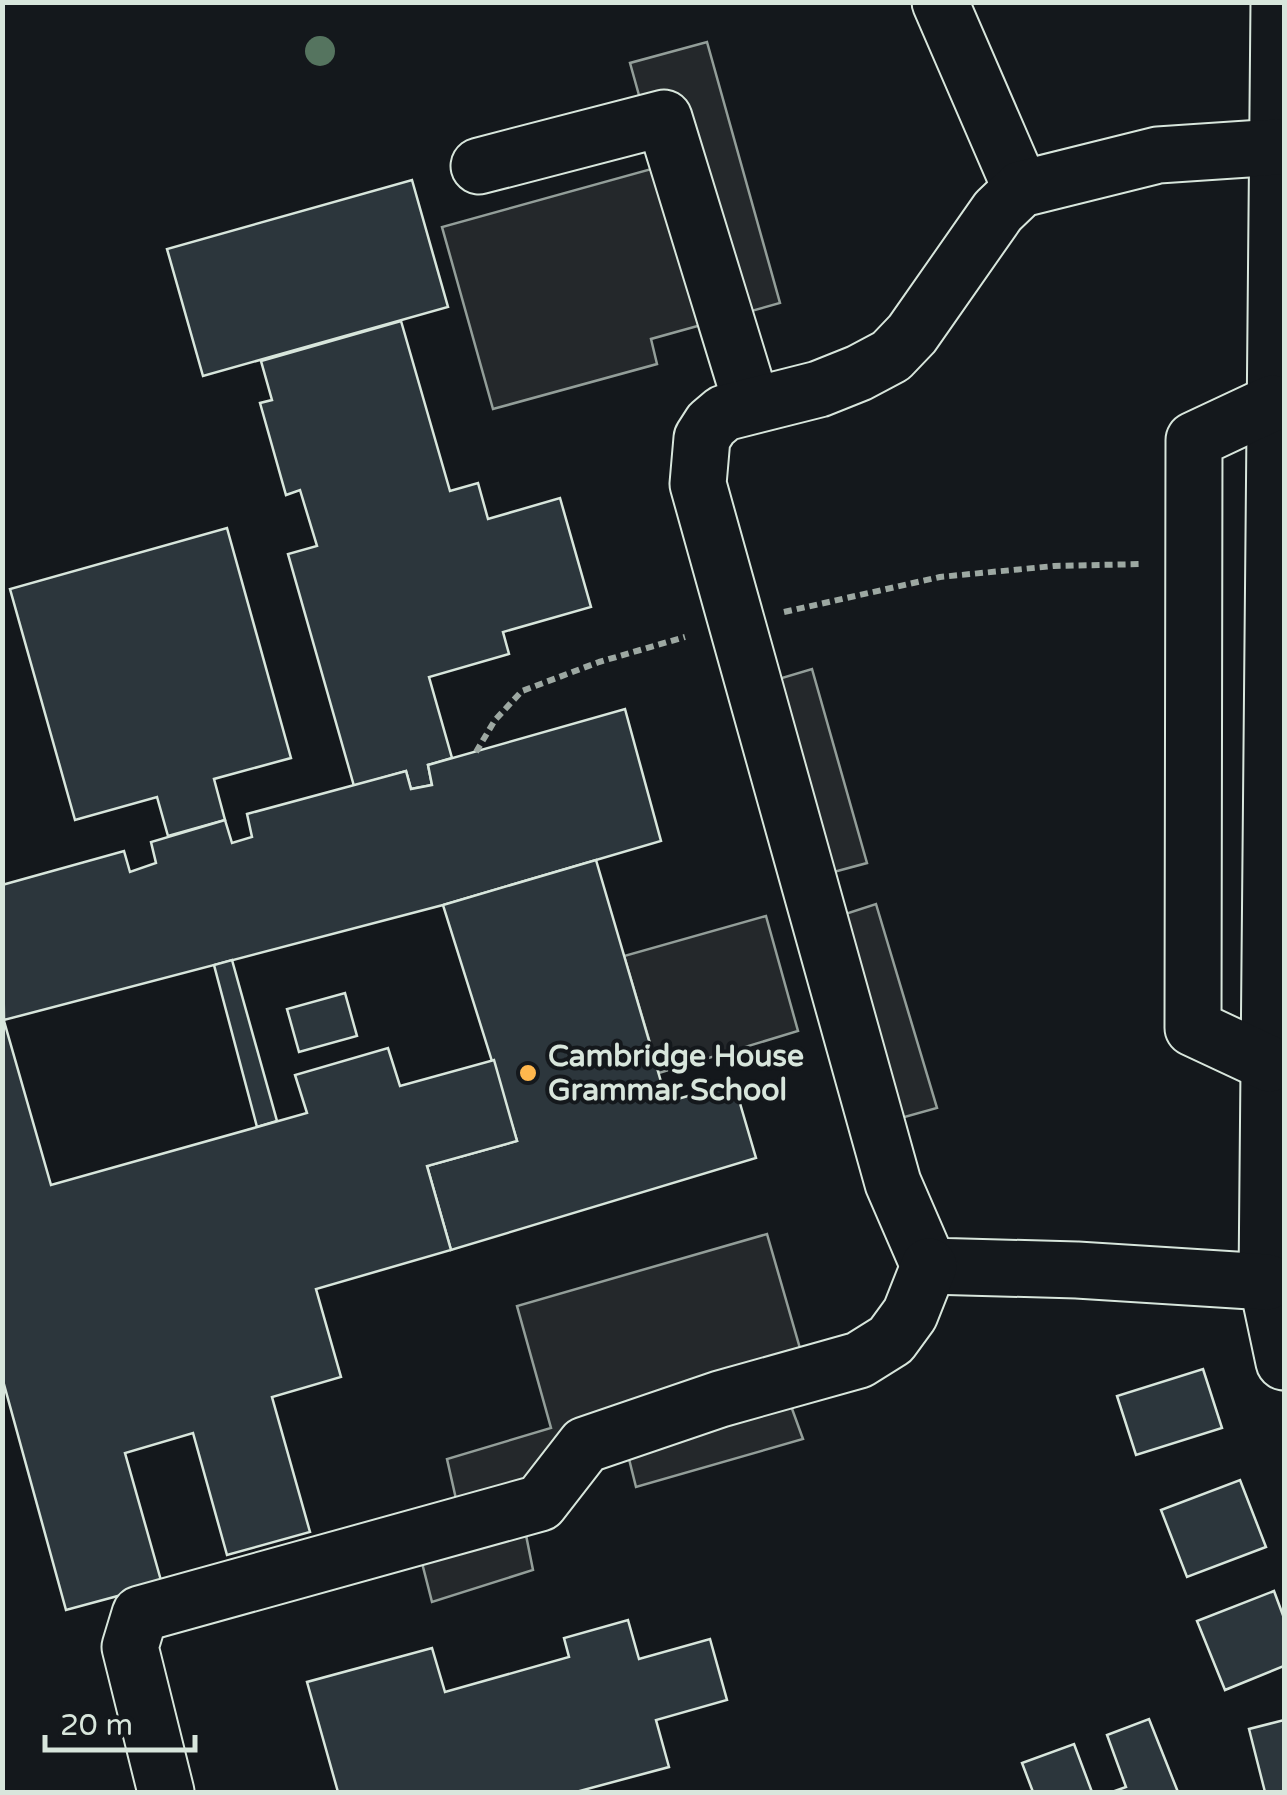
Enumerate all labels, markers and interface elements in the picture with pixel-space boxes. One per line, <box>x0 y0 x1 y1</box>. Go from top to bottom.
place label: Cambridge House Grammar School <box>548 1038 804 1109</box>
marker: Cambridge House Grammar School <box>517 1062 539 1084</box>
scale bar <box>45 1690 195 1752</box>
text: 20 m <box>60 1707 133 1744</box>

